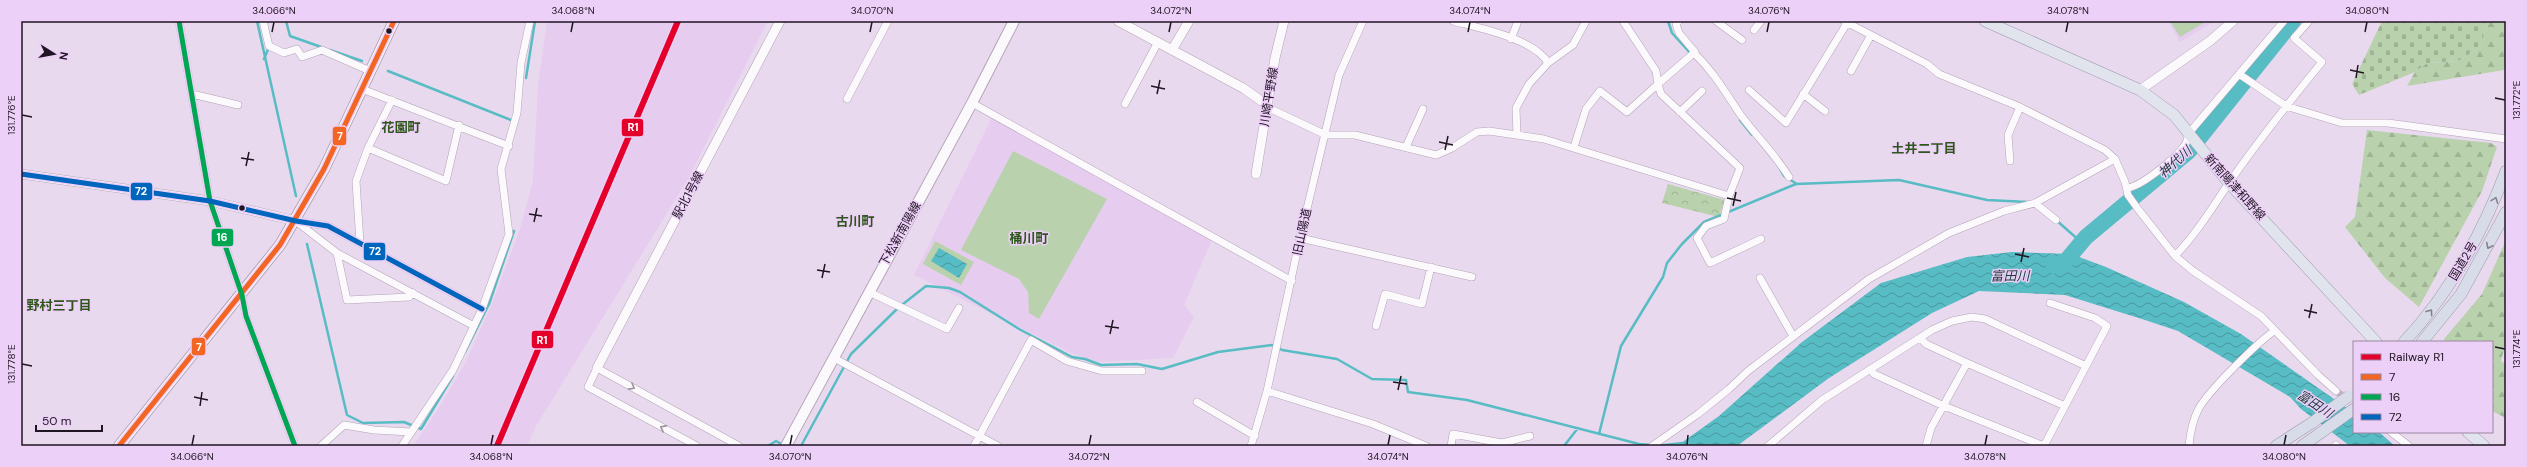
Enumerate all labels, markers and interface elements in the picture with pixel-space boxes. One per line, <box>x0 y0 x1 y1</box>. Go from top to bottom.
text: 34.066°N <box>252 4 296 17</box>
text: 34.068°N <box>551 4 595 17</box>
text: 34.070°N <box>851 4 893 17</box>
text: 34.072°N <box>1150 4 1192 17</box>
text: 34.074°N <box>1449 4 1491 17</box>
text: 34.076°N <box>1748 4 1790 17</box>
text: 34.078°N <box>2047 4 2089 17</box>
text: 34.080°N <box>2345 4 2389 17</box>
unlabelled marker <box>384 26 394 36</box>
north arrow <box>34 34 74 74</box>
text: N <box>56 51 71 61</box>
street label: 川崎平野線 <box>1256 66 1282 128</box>
text: 131.772°E <box>2510 80 2523 119</box>
text: 131.776°E <box>5 95 18 135</box>
line badge: R1 <box>621 118 644 137</box>
district label: 花園町 <box>381 119 421 136</box>
text: R1 <box>628 120 638 134</box>
line badge: 7 <box>332 126 347 146</box>
text: 7 <box>337 129 343 143</box>
district label: 土井二丁目 <box>1891 140 1957 157</box>
water label: 神代川 <box>2155 141 2197 181</box>
street label: 新南陽津和野線 <box>2201 150 2269 224</box>
street label: 駅北1号線 <box>669 168 707 222</box>
line badge: 72 <box>130 182 153 201</box>
text: 72 <box>135 184 147 198</box>
one-way arrow <box>2490 197 2498 204</box>
street label: 下松新南陽線 <box>876 199 924 269</box>
unlabelled marker <box>237 203 247 213</box>
street label: 旧山陽道 <box>1289 207 1315 257</box>
district label: 古川町 <box>835 213 875 230</box>
line badge: 16 <box>211 228 234 247</box>
text: 16 <box>217 230 228 244</box>
district label: 桶川町 <box>1009 230 1049 247</box>
street label: 国道2号 <box>2445 238 2481 284</box>
line badge: 72 <box>363 242 386 261</box>
one-way arrow <box>2486 242 2493 250</box>
text: 72 <box>369 244 381 258</box>
water label: 富田川 <box>1990 267 2032 285</box>
district label: 野村三丁目 <box>26 297 92 314</box>
one-way arrow <box>2425 310 2432 317</box>
text: 131.774°E <box>2510 329 2523 368</box>
line badge: R1 <box>531 330 554 349</box>
text: R1 <box>537 333 547 347</box>
line badge: 7 <box>191 337 206 356</box>
text: 7 <box>196 340 202 354</box>
legend <box>2353 341 2493 433</box>
text: 131.778°E <box>5 344 18 384</box>
text: Railway R1 <box>2389 349 2444 365</box>
text: 7 <box>2389 369 2395 385</box>
one-way arrow <box>627 382 635 389</box>
water label: 富田川 <box>2294 386 2338 423</box>
text: 16 <box>2389 389 2400 405</box>
scale bar <box>36 407 102 433</box>
text: 72 <box>2389 409 2402 425</box>
text: 50 m <box>42 413 71 429</box>
one-way arrow <box>660 425 667 432</box>
text: 34.066°N <box>170 450 214 463</box>
text: 34.068°N <box>469 450 513 463</box>
text: 34.070°N <box>769 450 811 463</box>
text: 34.072°N <box>1068 450 1110 463</box>
text: 34.074°N <box>1367 450 1409 463</box>
text: 34.076°N <box>1666 450 1708 463</box>
text: 34.078°N <box>1964 450 2006 463</box>
text: 34.080°N <box>2262 450 2306 463</box>

